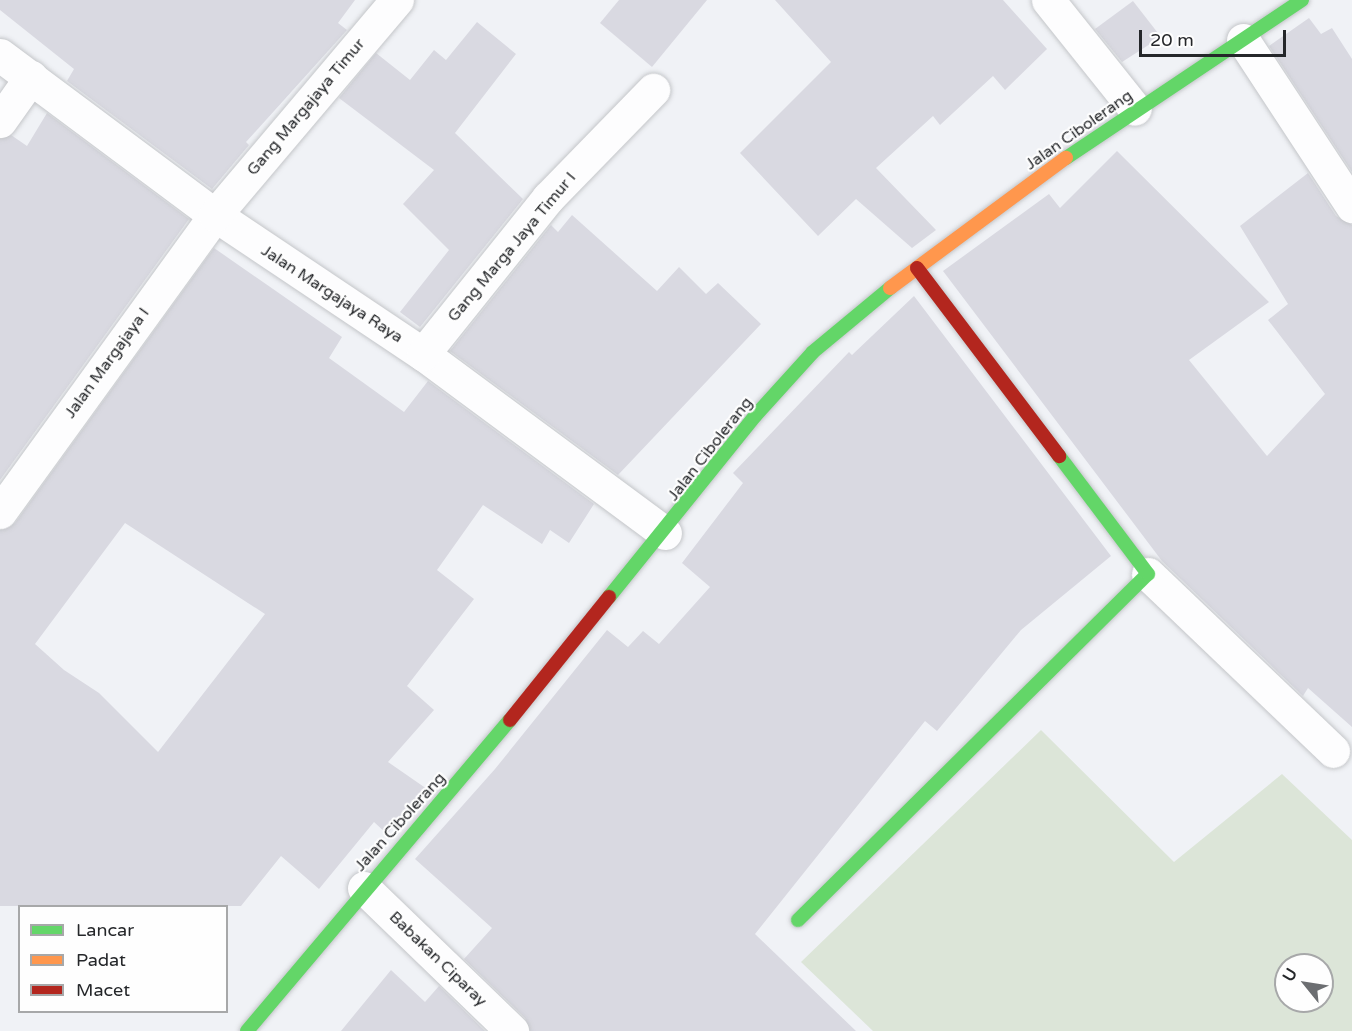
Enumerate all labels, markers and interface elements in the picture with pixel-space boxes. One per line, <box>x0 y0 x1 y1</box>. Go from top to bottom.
scale bar <box>1142 18 1289 56</box>
text: 20 m <box>1150 29 1194 51</box>
street label: Gang Margajaya Timur <box>243 35 369 179</box>
street label: Jalan Cibolerang <box>1022 86 1136 174</box>
street label: Gang Marga Jaya Timur I <box>444 168 580 326</box>
street label: Jalan Margajaya Raya <box>258 241 406 347</box>
street label: Jalan Margajaya I <box>60 304 154 422</box>
street label: Jalan Cibolerang <box>664 393 756 505</box>
street label: Jalan Cibolerang <box>351 769 449 875</box>
legend <box>18 905 228 1013</box>
street label: Babakan Ciparay <box>385 908 491 1010</box>
text: Lancar <box>76 919 134 941</box>
text: Padat <box>76 949 126 971</box>
north arrow <box>1274 953 1334 1013</box>
text: U <box>1278 965 1302 985</box>
text: Macet <box>76 979 130 1001</box>

